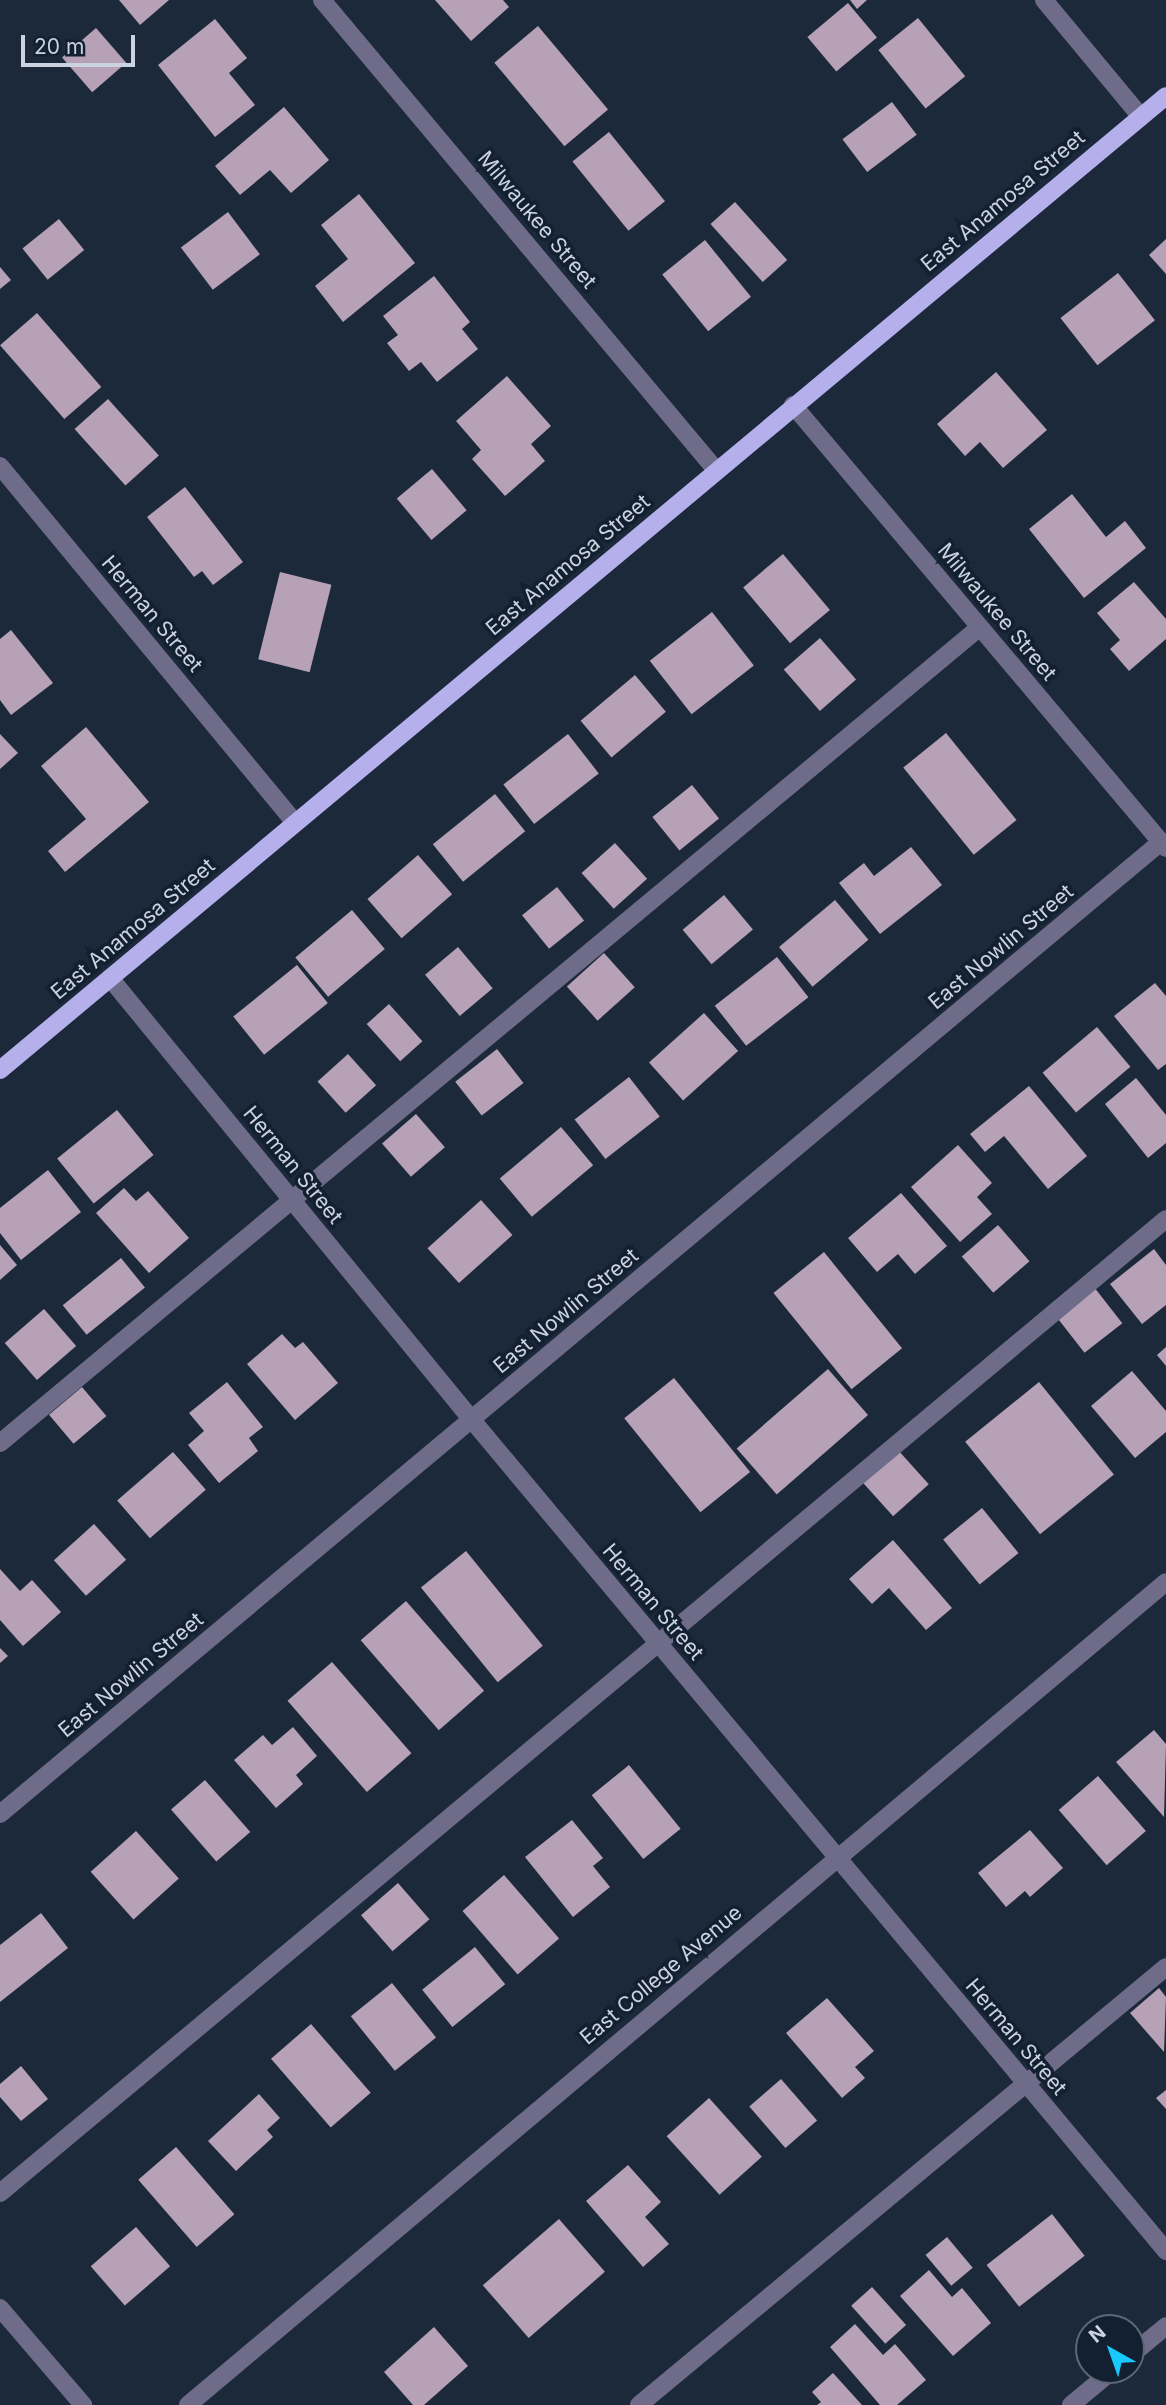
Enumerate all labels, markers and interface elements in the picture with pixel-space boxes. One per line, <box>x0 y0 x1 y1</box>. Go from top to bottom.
scale bar <box>24 21 138 65</box>
text: 20 m <box>34 34 84 59</box>
street label: East Anamosa Street <box>916 125 1090 277</box>
street label: Milwaukee Street <box>472 146 602 294</box>
street label: East Anamosa Street <box>481 489 655 641</box>
street label: Milwaukee Street <box>932 538 1062 686</box>
street label: Herman Street <box>96 551 208 677</box>
street label: East Anamosa Street <box>46 853 220 1005</box>
street label: East Nowlin Street <box>923 879 1079 1015</box>
street label: Herman Street <box>238 1101 348 1229</box>
street label: East Nowlin Street <box>488 1243 644 1379</box>
street label: Herman Street <box>597 1539 709 1665</box>
street label: East Nowlin Street <box>53 1607 209 1743</box>
street label: East College Avenue <box>575 1900 747 2050</box>
street label: Herman Street <box>960 1974 1072 2100</box>
north arrow <box>1075 2314 1145 2384</box>
text: N <box>1085 2321 1110 2348</box>

